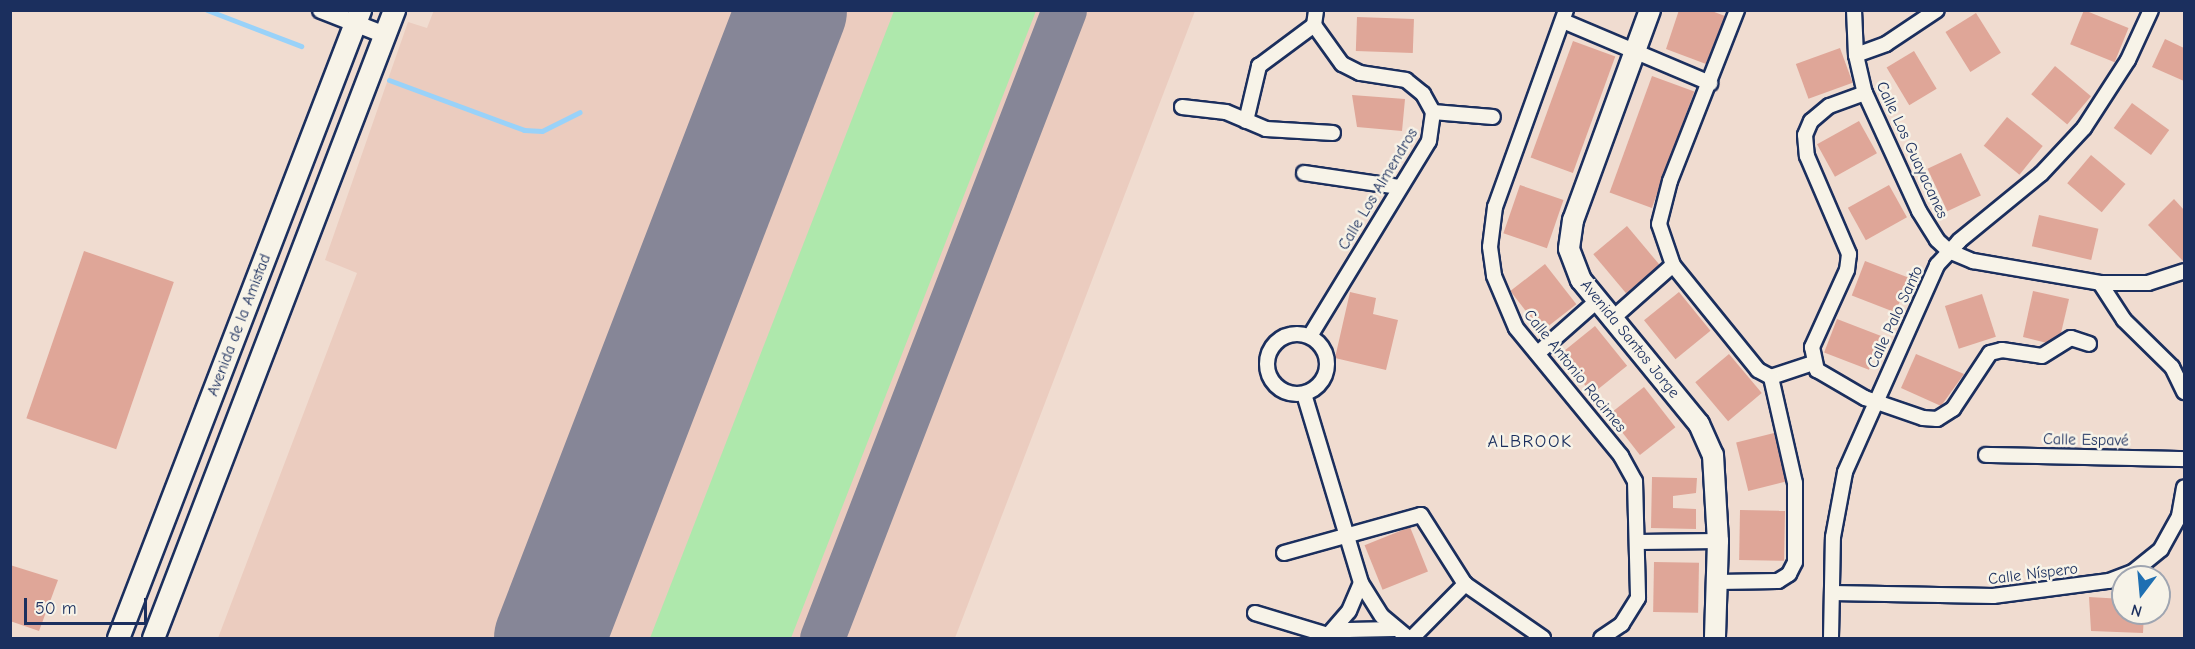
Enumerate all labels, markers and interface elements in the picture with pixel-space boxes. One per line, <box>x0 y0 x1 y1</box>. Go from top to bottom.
street label: Calle Los Guayacanes <box>1872 78 1952 222</box>
street label: Calle Los Almendros <box>1334 124 1422 254</box>
street label: Avenida de la Amistad <box>203 251 275 399</box>
street label: Calle Palo Santo <box>1863 263 1927 371</box>
street label: Avenida Santos Jorge <box>1576 276 1684 402</box>
street label: Calle Antonio Racimes <box>1520 306 1630 436</box>
street label: Calle Espavé <box>2043 430 2129 450</box>
district label: ALBROOK <box>1487 431 1573 453</box>
street label: Calle Níspero <box>1987 559 2079 589</box>
north arrow <box>2111 565 2171 625</box>
scale bar <box>27 586 150 624</box>
text: 50 m <box>35 598 77 619</box>
text: N <box>2129 600 2144 620</box>

